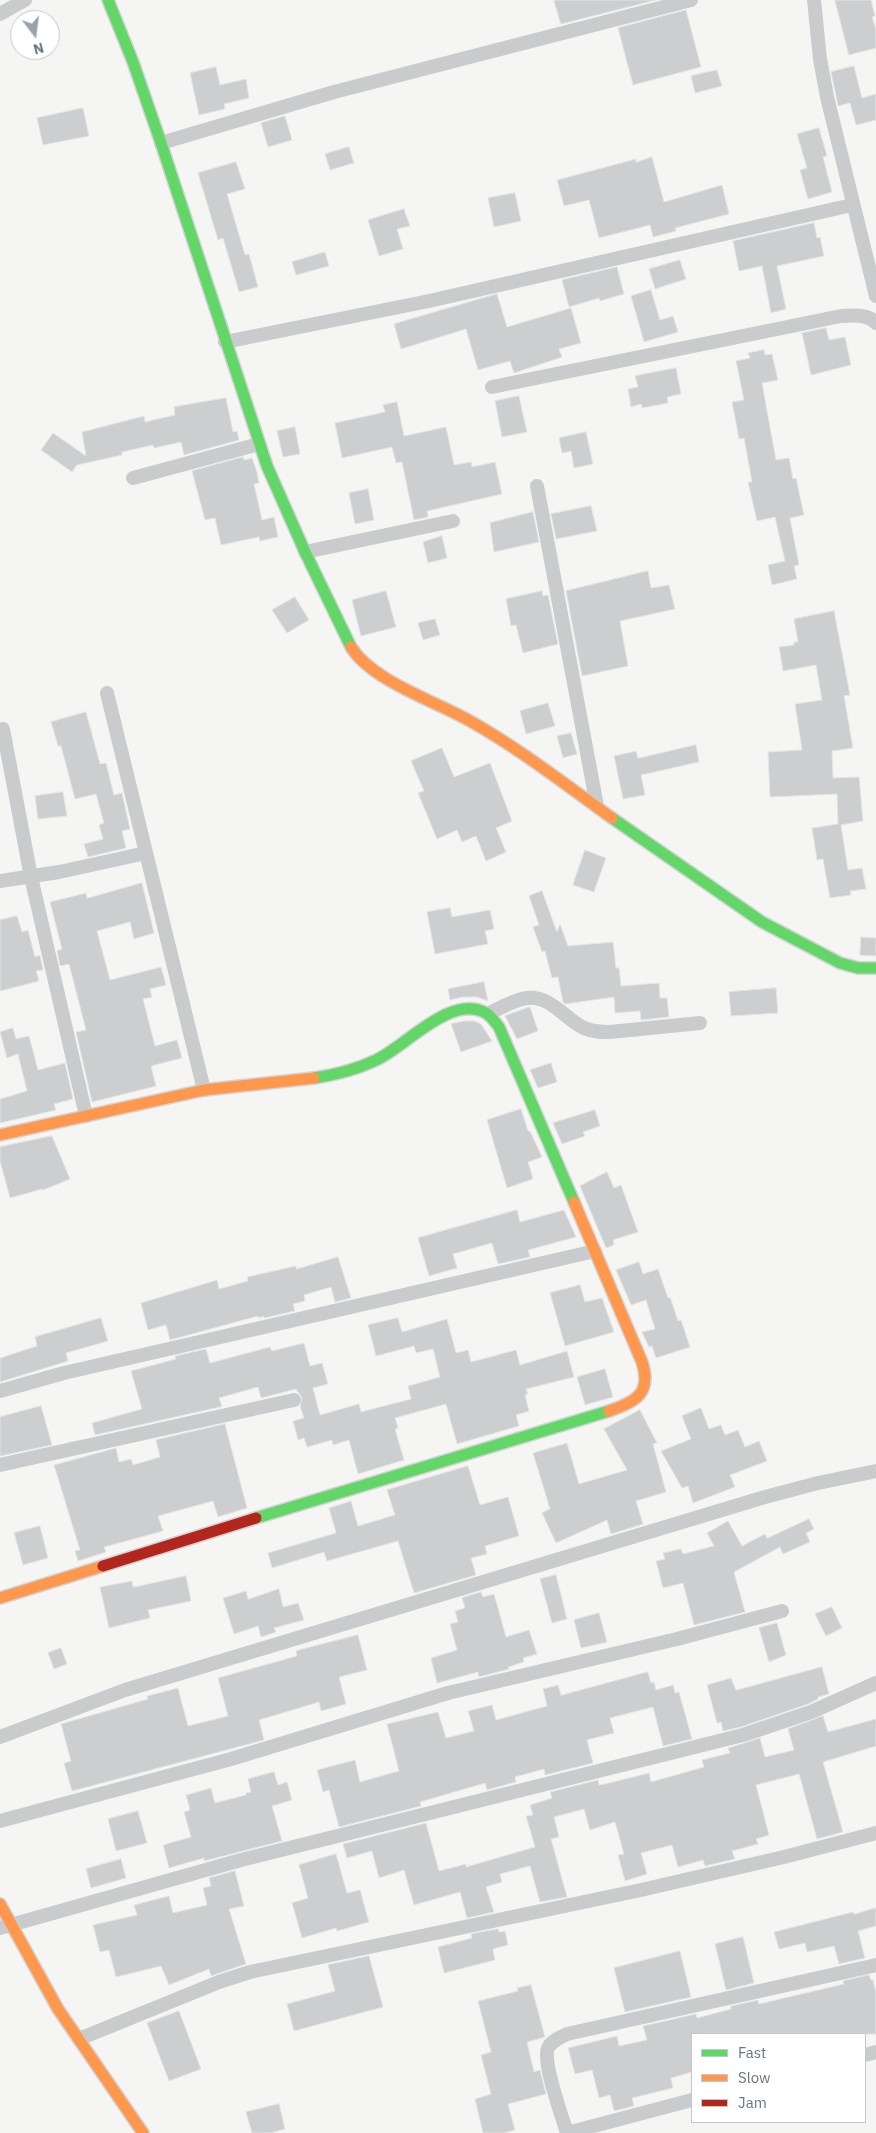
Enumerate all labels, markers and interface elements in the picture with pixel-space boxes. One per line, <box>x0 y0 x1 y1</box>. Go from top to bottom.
north arrow <box>10 10 60 60</box>
text: N <box>31 39 46 59</box>
legend <box>691 2033 866 2123</box>
text: Fast <box>738 2043 766 2062</box>
text: Slow <box>738 2068 771 2087</box>
text: Jam <box>738 2093 767 2112</box>

